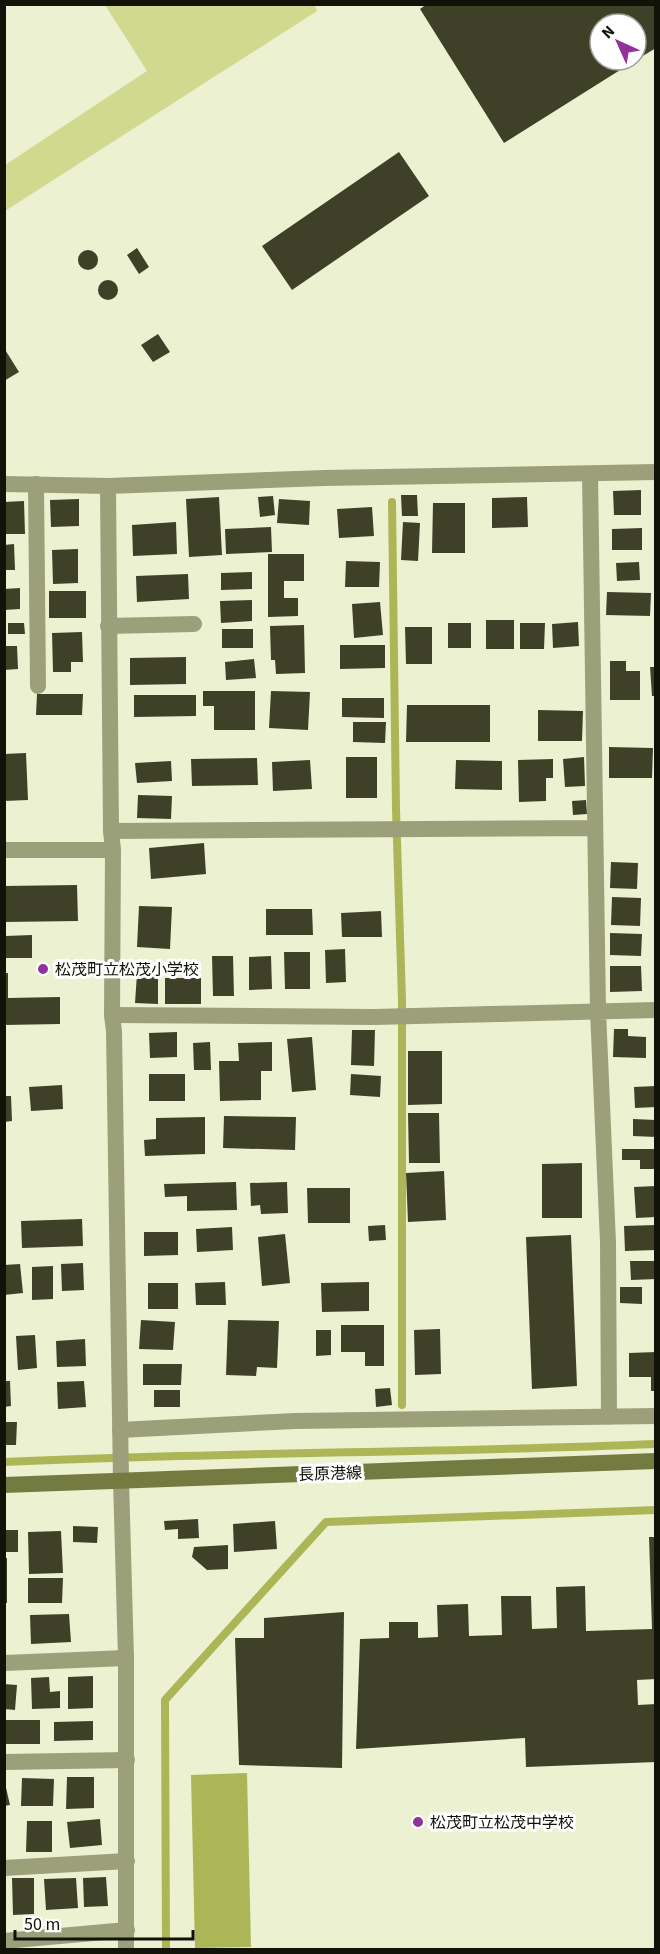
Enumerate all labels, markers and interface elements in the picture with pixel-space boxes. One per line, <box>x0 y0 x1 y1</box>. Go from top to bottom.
north arrow <box>588 12 648 72</box>
text: N <box>597 21 620 44</box>
place label: 松茂町立松茂小学校 <box>55 959 199 981</box>
marker: 松茂町立松茂小学校 <box>36 962 50 976</box>
street label: 長原港線 <box>298 1462 362 1486</box>
place label: 松茂町立松茂中学校 <box>430 1812 574 1834</box>
marker: 松茂町立松茂中学校 <box>411 1815 425 1829</box>
scale bar <box>15 1903 194 1941</box>
text: 50 m <box>24 1912 60 1937</box>

